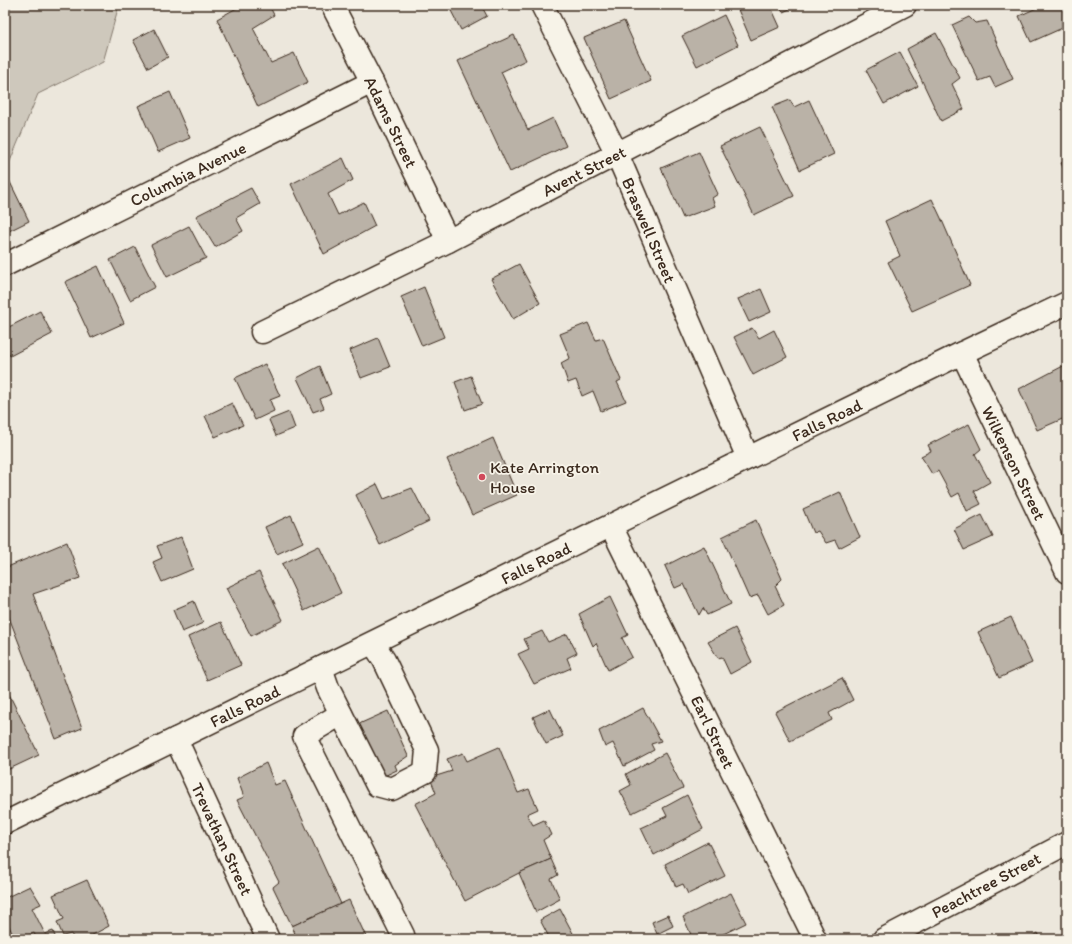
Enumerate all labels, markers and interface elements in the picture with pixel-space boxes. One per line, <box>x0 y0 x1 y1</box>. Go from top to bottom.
street label: Adams Street <box>360 73 422 171</box>
street label: Columbia Avenue <box>127 137 249 211</box>
street label: Avent Street <box>539 141 629 201</box>
street label: Braswell Street <box>618 174 680 286</box>
street label: Falls Road <box>789 394 866 446</box>
street label: Wilkenson Street <box>978 403 1051 524</box>
place label: Kate Arrington House <box>490 457 600 497</box>
marker: Kate Arrington House <box>477 472 487 482</box>
street label: Falls Road <box>498 537 575 589</box>
street label: Falls Road <box>207 680 284 732</box>
street label: Earl Street <box>687 692 740 772</box>
street label: Trevathan Street <box>187 780 257 899</box>
street label: Peachtree Street <box>928 848 1044 922</box>

